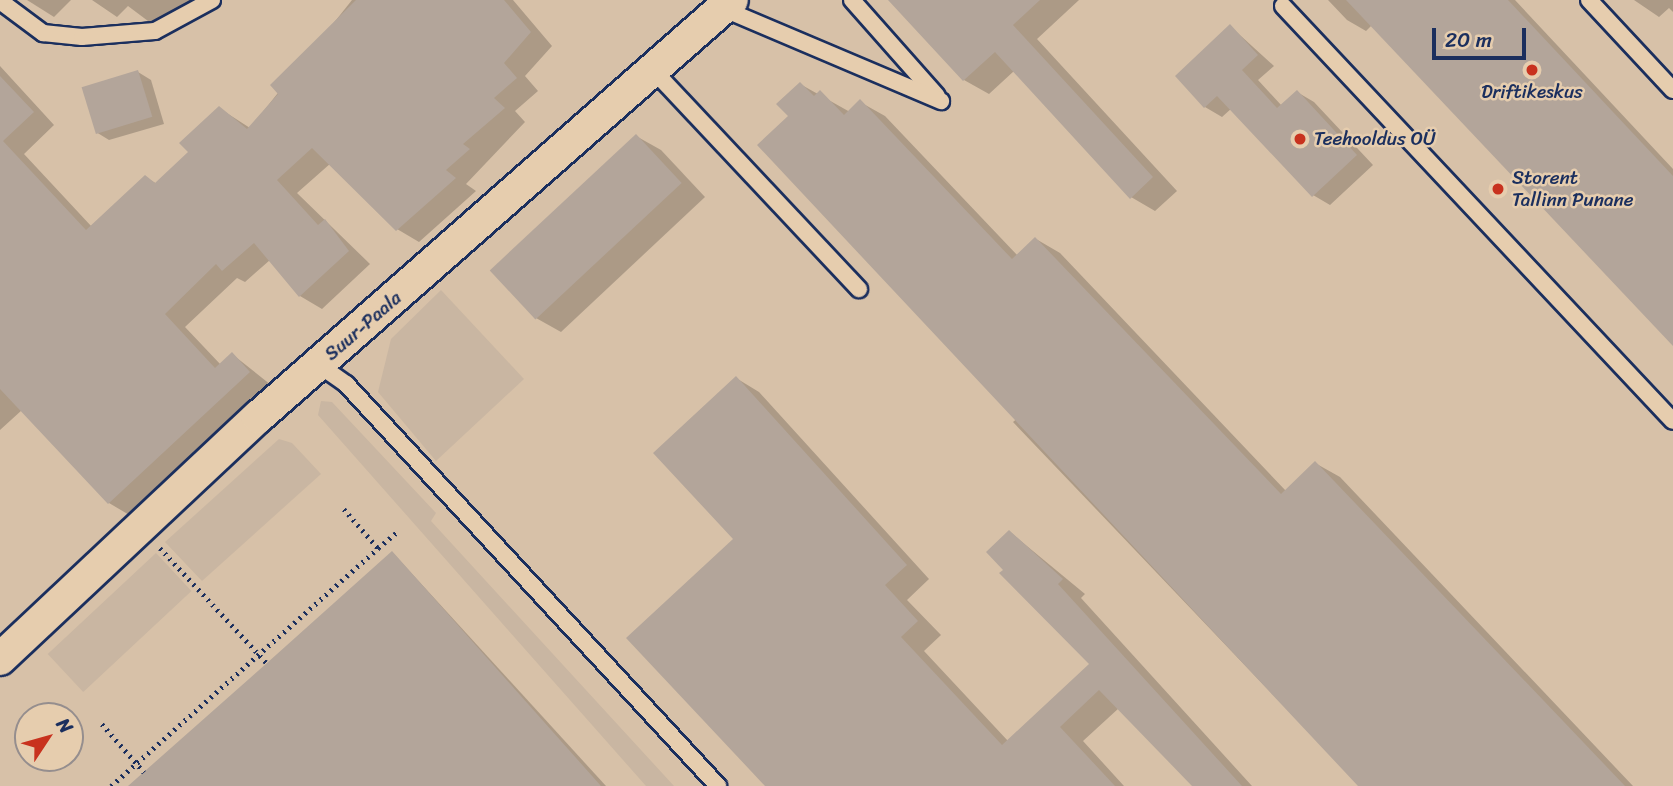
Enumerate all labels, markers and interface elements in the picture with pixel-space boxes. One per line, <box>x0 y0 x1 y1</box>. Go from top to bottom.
scale bar <box>1435 14 1530 58</box>
text: 20 m <box>1445 21 1492 59</box>
marker: Driftikeskus <box>1524 62 1540 78</box>
place label: Driftikeskus <box>1481 81 1583 103</box>
place label: Teehooldus OÜ <box>1314 128 1436 150</box>
marker: Teehooldus OÜ <box>1292 131 1308 147</box>
place label: Storent Tallinn Punane <box>1512 167 1633 211</box>
marker: Storent Tallinn Punane <box>1490 181 1506 197</box>
street label: Suur-Paala <box>320 287 406 365</box>
north arrow <box>14 702 84 772</box>
text: N <box>48 711 82 741</box>

